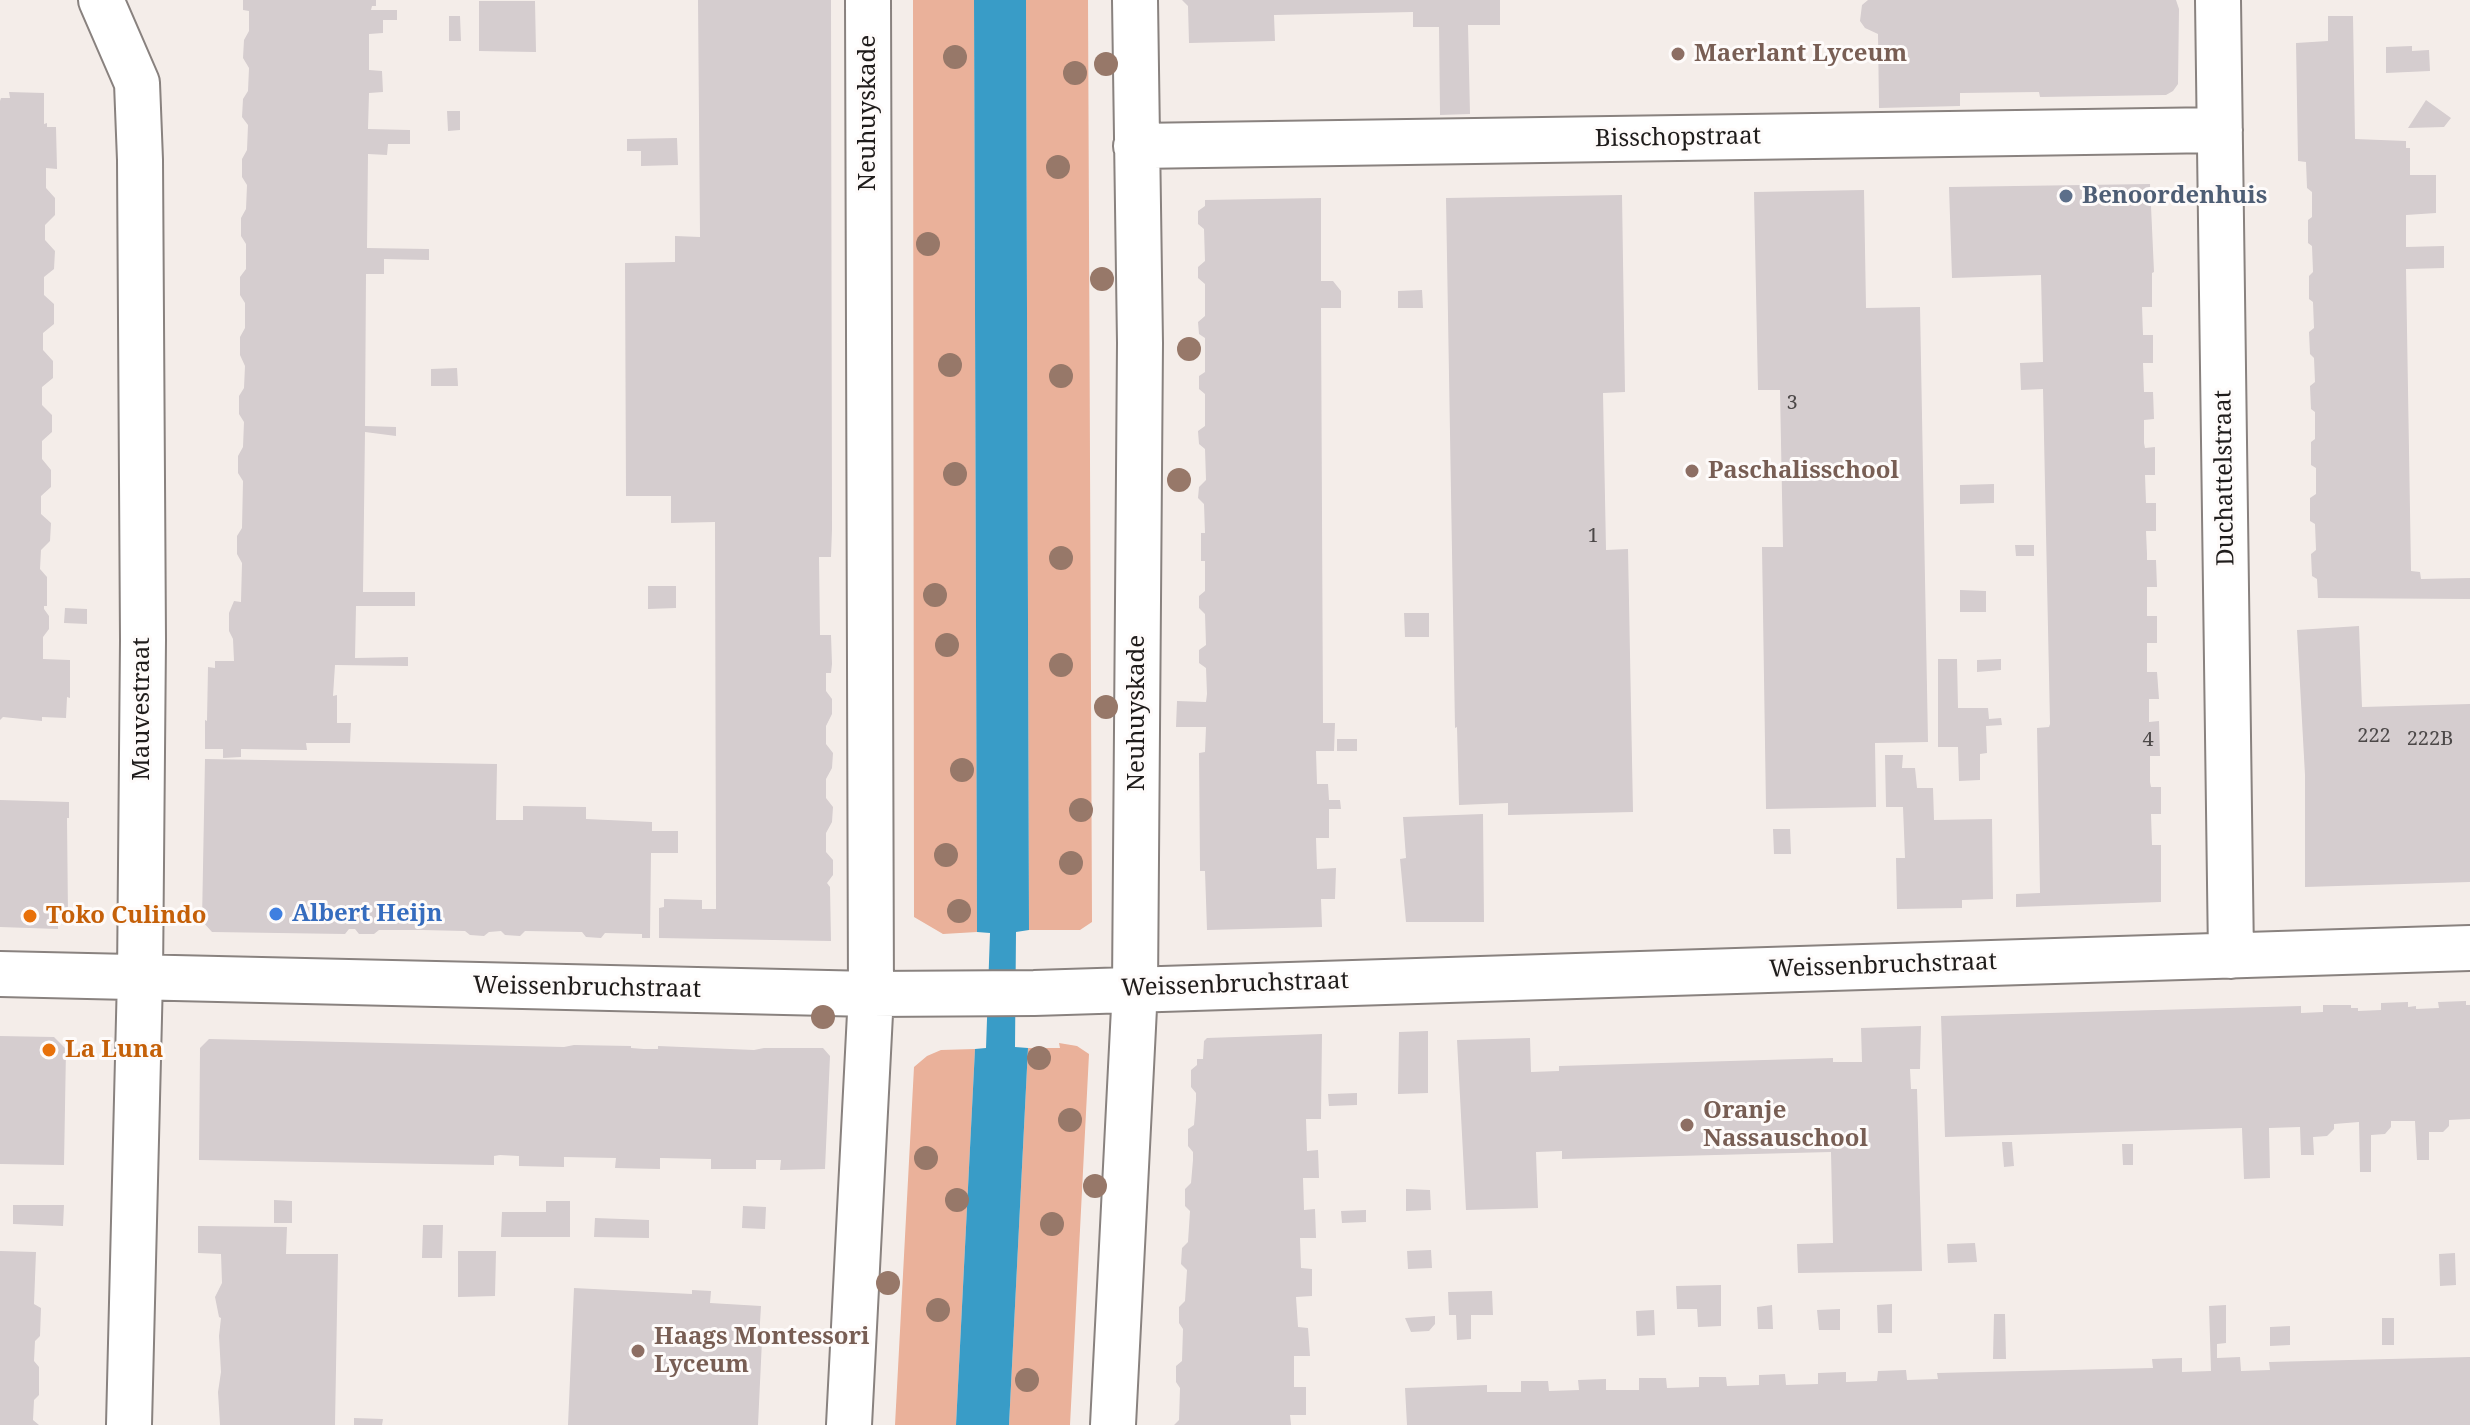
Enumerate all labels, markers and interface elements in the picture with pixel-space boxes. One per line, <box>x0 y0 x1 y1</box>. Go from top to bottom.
street label: Neuhuyskade <box>854 35 882 191</box>
place label: Maerlant Lyceum <box>1694 40 1907 68</box>
marker: Maerlant Lyceum <box>1669 45 1687 63</box>
street label: Bisschopstraat <box>1595 122 1761 154</box>
place label: Benoordenhuis <box>2082 182 2267 210</box>
marker: Benoordenhuis <box>2057 187 2075 205</box>
street label: Duchattelstraat <box>2209 390 2241 566</box>
house number: 3 <box>1786 391 1798 415</box>
place label: Paschalisschool <box>1708 457 1899 485</box>
marker: Paschalisschool <box>1683 462 1701 480</box>
house number: 1 <box>1587 524 1599 548</box>
street label: Neuhuyskade <box>1123 635 1151 791</box>
street label: Mauvestraat <box>128 637 156 781</box>
house number: 222 <box>2357 724 2391 748</box>
house number: 222B <box>2407 727 2453 751</box>
house number: 4 <box>2142 728 2154 752</box>
place label: Albert Heijn <box>292 900 442 928</box>
place label: Toko Culindo <box>46 902 207 930</box>
marker: Albert Heijn <box>267 905 285 923</box>
marker: Toko Culindo <box>21 907 39 925</box>
street label: Weissenbruchstraat <box>1769 948 1997 984</box>
street label: Weissenbruchstraat <box>1121 967 1349 1003</box>
street label: Weissenbruchstraat <box>473 972 701 1004</box>
place label: La Luna <box>65 1036 163 1064</box>
marker: La Luna <box>40 1041 58 1059</box>
place label: Oranje Nassauschool <box>1703 1097 1868 1153</box>
marker: Oranje Nassauschool <box>1678 1116 1696 1134</box>
place label: Haags Montessori Lyceum <box>654 1323 870 1379</box>
marker: Haags Montessori Lyceum <box>629 1342 647 1360</box>

